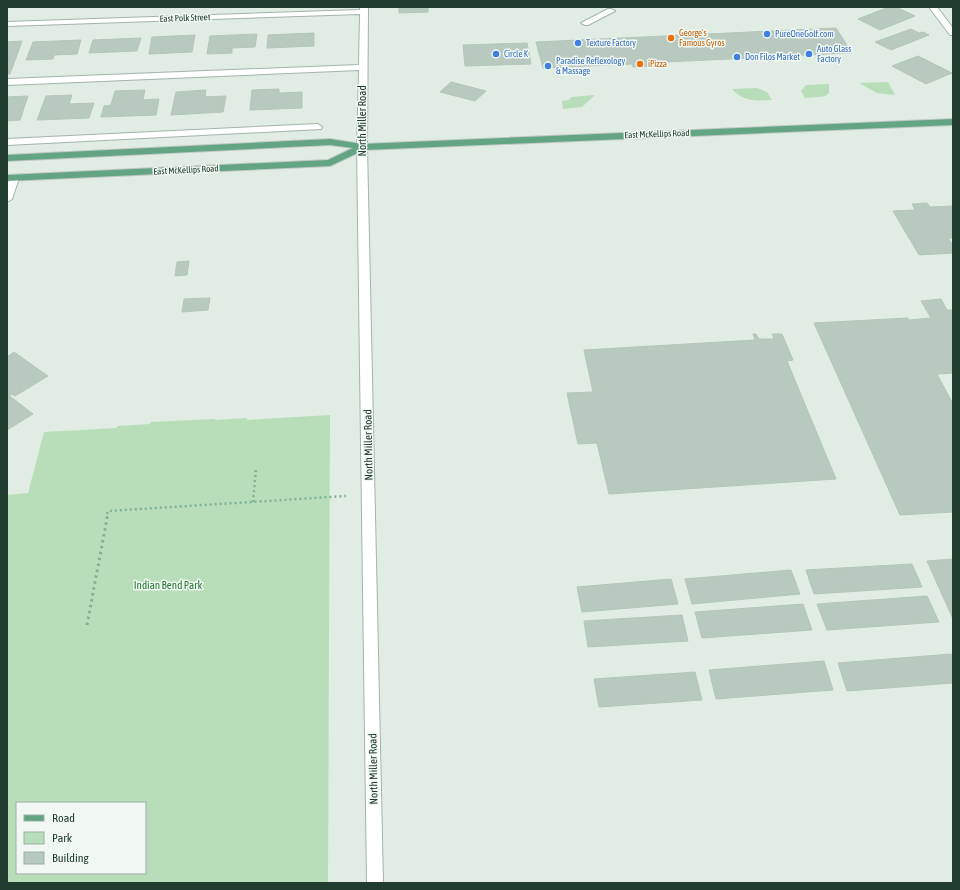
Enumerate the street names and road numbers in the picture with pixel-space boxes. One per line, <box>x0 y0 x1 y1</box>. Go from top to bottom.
street label: East Polk Street <box>159 12 211 24</box>
street label: North Miller Road <box>356 85 368 157</box>
street label: East McKellips Road <box>624 128 690 140</box>
street label: East McKellips Road <box>153 163 219 177</box>
street label: North Miller Road <box>361 409 375 481</box>
street label: North Miller Road <box>366 733 380 805</box>

